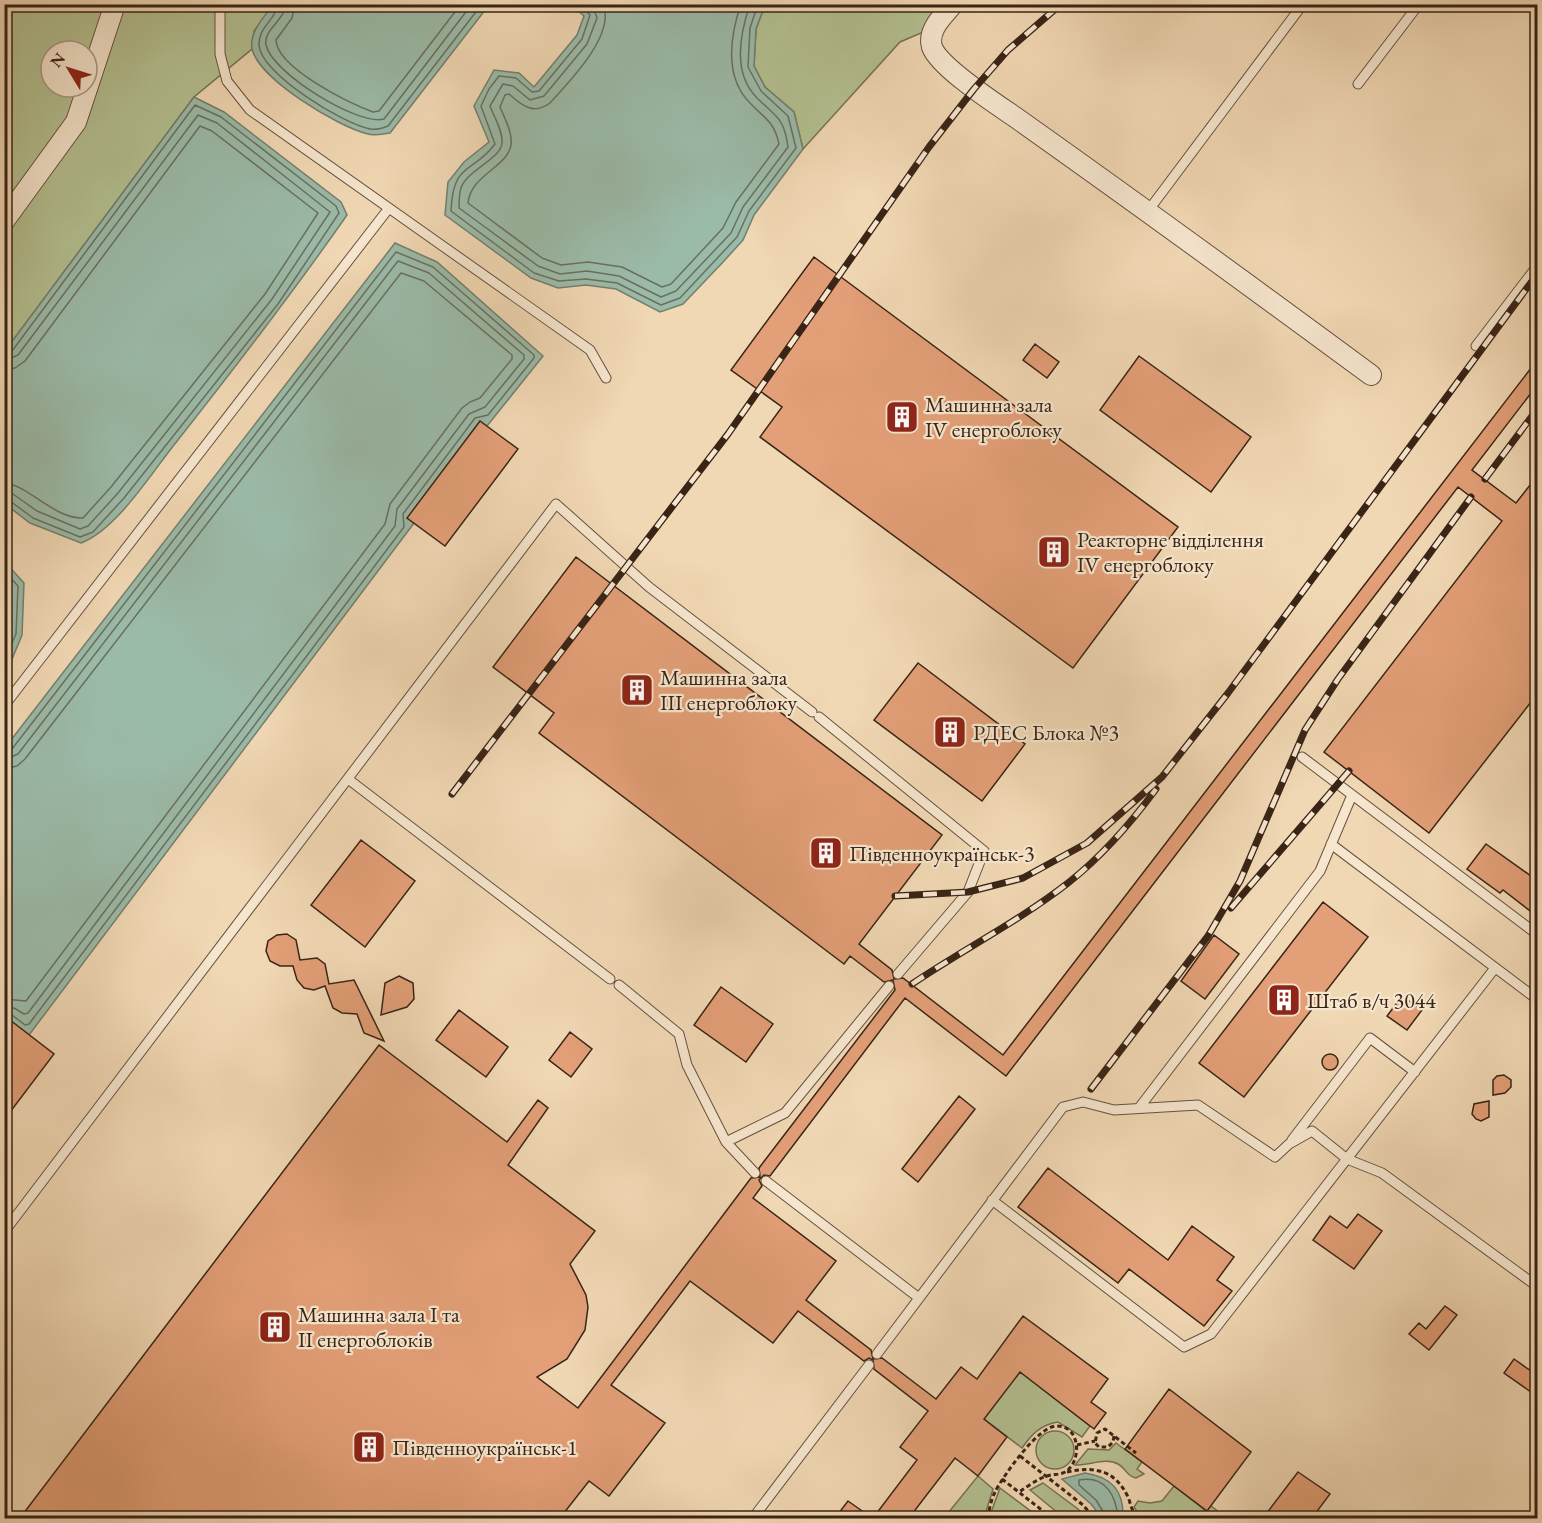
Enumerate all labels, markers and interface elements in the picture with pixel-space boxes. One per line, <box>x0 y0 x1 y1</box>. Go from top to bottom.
north arrow <box>39 39 99 99</box>
text: N <box>45 48 70 72</box>
place label: Машинна зала IV енергоблоку <box>925 390 1062 444</box>
building icon: Машинна зала IV енергоблоку <box>884 399 920 435</box>
place label: Реакторне відділення IV енергоблоку <box>1077 525 1264 579</box>
building icon: Реакторне відділення IV енергоблоку <box>1036 534 1072 570</box>
place label: Машинна зала III енергоблоку <box>660 663 797 717</box>
building icon: Машинна зала III енергоблоку <box>619 672 655 708</box>
building icon: РДЕС Блока №3 <box>932 714 968 750</box>
place label: РДЕС Блока №3 <box>973 718 1119 747</box>
building icon: Південноукраїнськ-3 <box>808 835 844 871</box>
place label: Південноукраїнськ-3 <box>849 839 1035 868</box>
building icon: Штаб в/ч 3044 <box>1266 982 1302 1018</box>
place label: Штаб в/ч 3044 <box>1307 986 1436 1015</box>
place label: Машинна зала I та II енергоблоків <box>298 1300 460 1354</box>
building icon: Машинна зала I та II енергоблоків <box>257 1309 293 1345</box>
building icon: Південноукраїнськ-1 <box>351 1429 387 1465</box>
place label: Південноукраїнськ-1 <box>392 1433 578 1462</box>

